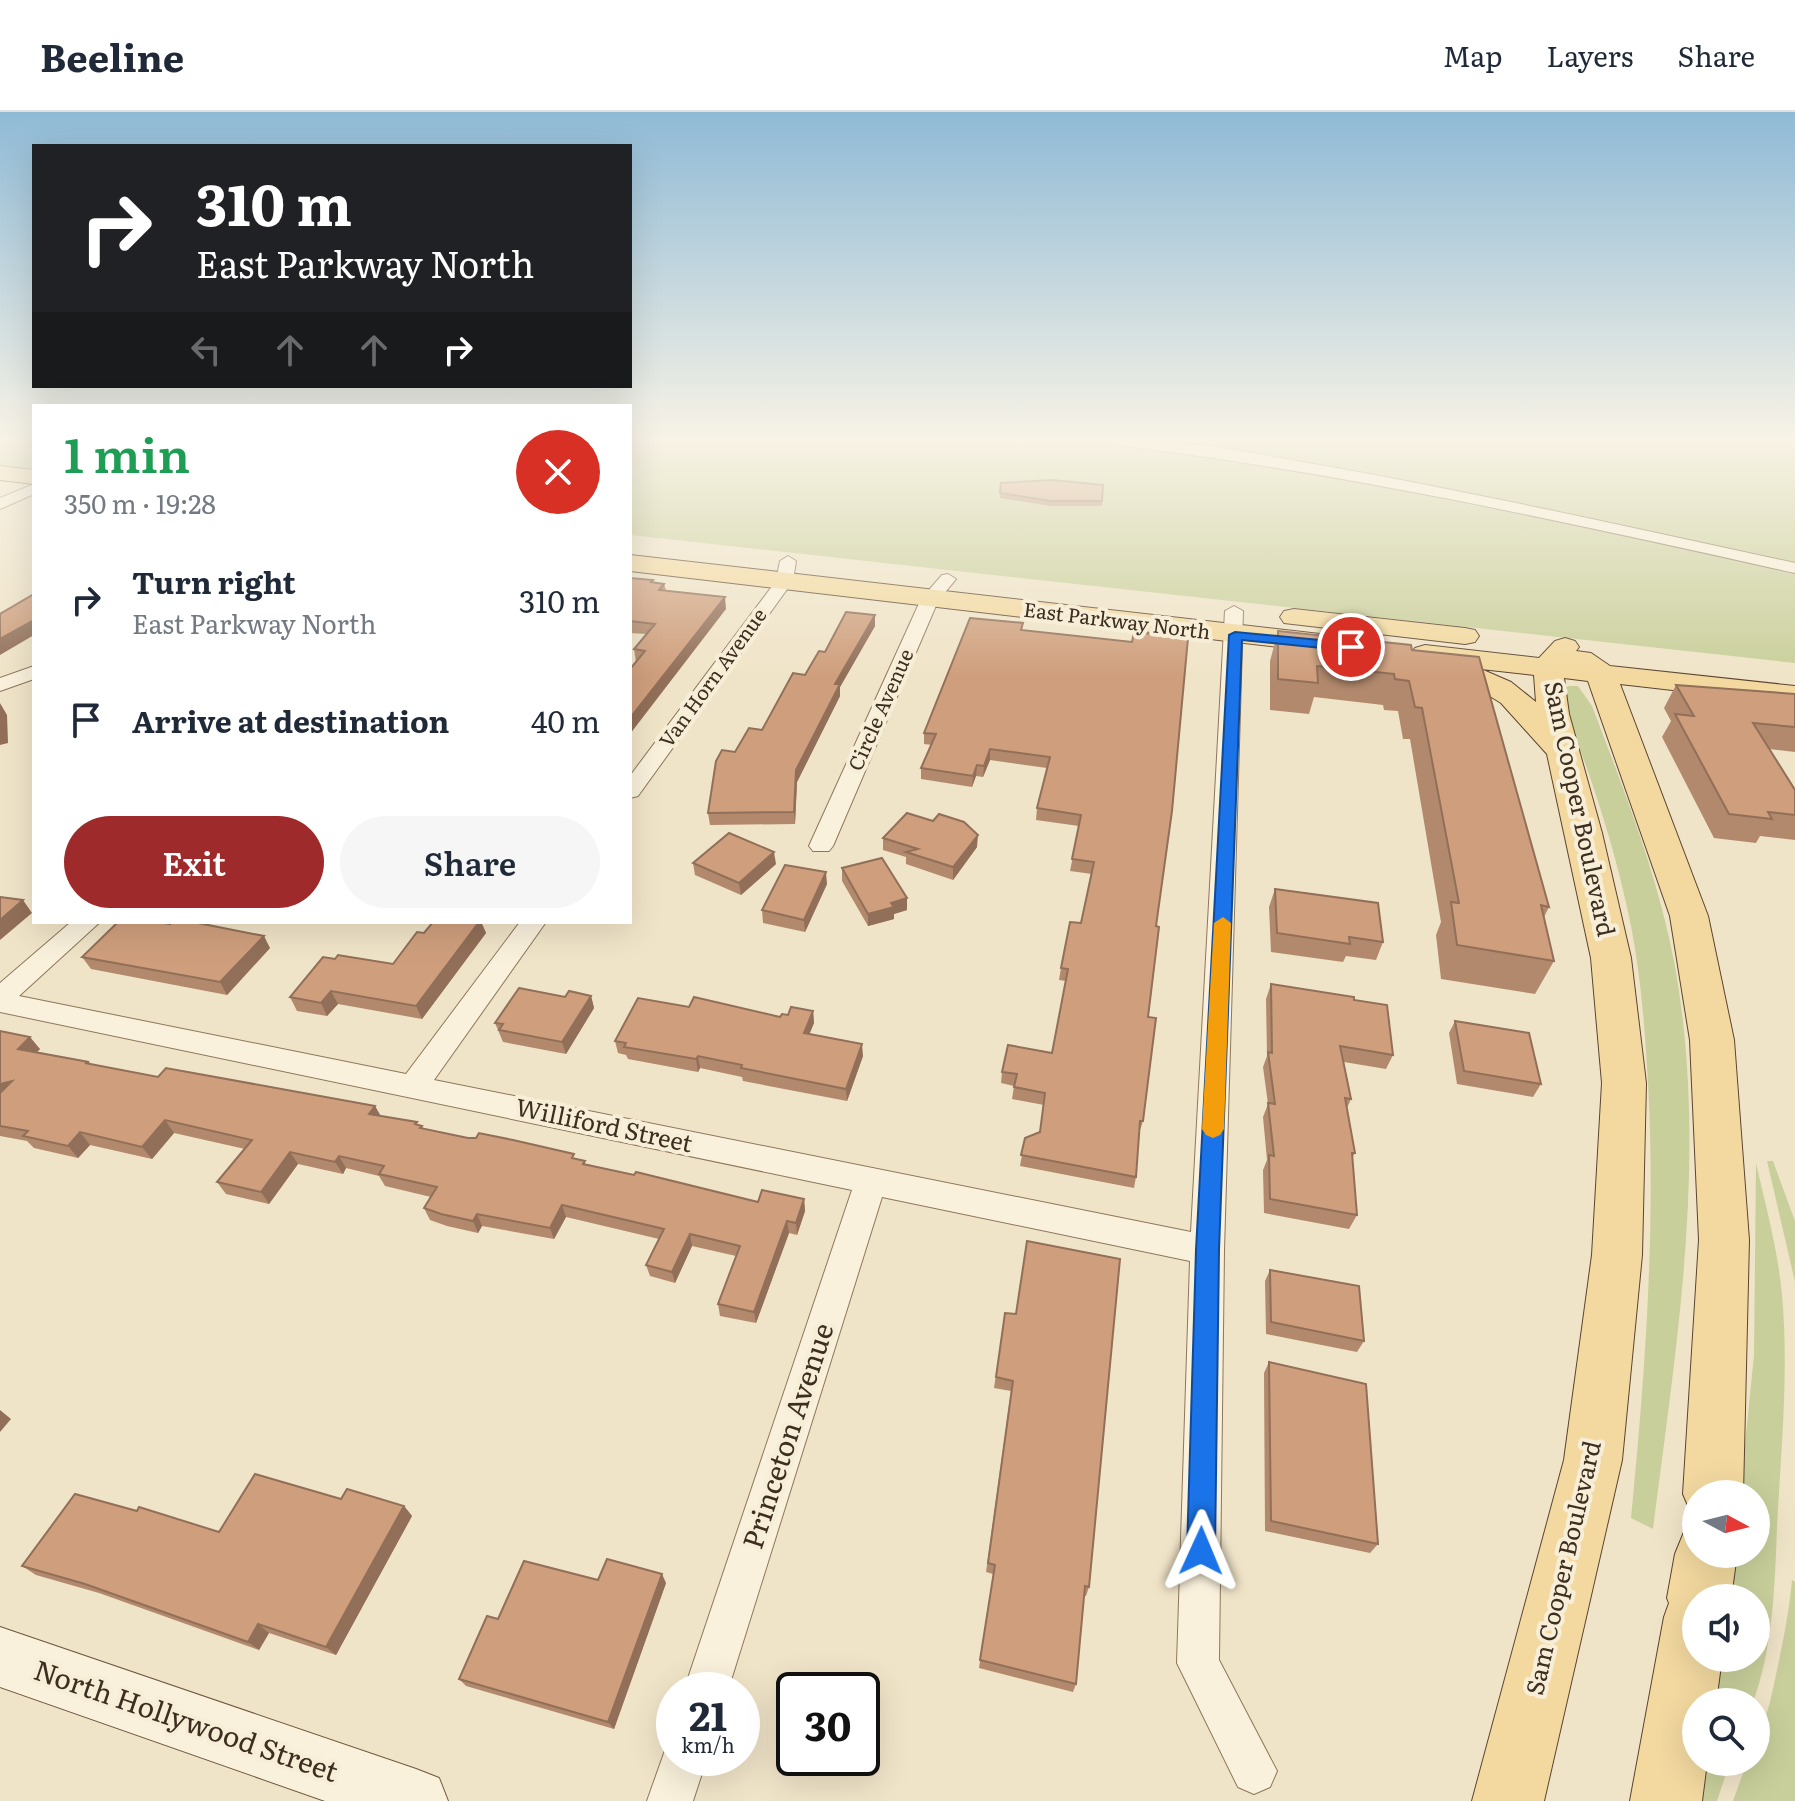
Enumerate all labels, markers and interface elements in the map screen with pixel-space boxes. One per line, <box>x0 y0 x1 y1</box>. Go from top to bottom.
text: Beeline <box>40 27 184 84</box>
text: Map <box>1443 34 1502 76</box>
text: Layers <box>1546 34 1633 76</box>
text: Share <box>1677 34 1755 76</box>
text: 310 m <box>196 160 352 243</box>
icon: right <box>64 176 168 280</box>
text: East Parkway North <box>196 236 534 289</box>
icon: left <box>184 328 228 372</box>
icon: ahead <box>268 328 312 372</box>
icon: ahead <box>352 328 396 372</box>
icon: right <box>436 328 480 372</box>
text: 1 min <box>64 417 190 488</box>
button: close <box>516 430 600 514</box>
text: 350 m · 19:28 <box>64 483 216 522</box>
text: Turn right <box>132 559 296 603</box>
icon: right <box>64 578 108 622</box>
text: 310 m <box>519 578 600 622</box>
street label: East Parkway North <box>1022 593 1212 645</box>
street label: Van Horn Avenue <box>650 601 772 753</box>
text: East Parkway North <box>132 603 376 642</box>
pin <box>1317 613 1385 681</box>
icon: arrive <box>1329 625 1373 669</box>
street label: Circle Avenue <box>839 643 919 775</box>
street label: Sam Cooper Boulevard <box>1537 678 1626 940</box>
icon: arrive <box>64 698 108 742</box>
text: Arrive at destination <box>132 698 449 742</box>
text: 40 m <box>531 698 600 742</box>
button: Exit <box>64 816 324 908</box>
button: Share <box>340 816 600 908</box>
street label: Williford Street <box>513 1088 696 1159</box>
street label: Princeton Avenue <box>730 1317 842 1554</box>
street label: Sam Cooper Boulevard <box>1515 1437 1608 1698</box>
north arrow <box>1682 1480 1770 1568</box>
map controls <box>1682 1480 1770 1776</box>
position arrow <box>1159 1509 1243 1593</box>
button: sound <box>1682 1584 1770 1672</box>
street label: North Hollywood Street <box>29 1647 345 1791</box>
speed limit sign: 30 <box>776 1672 880 1776</box>
text: 21 <box>689 1684 727 1743</box>
button: search <box>1682 1688 1770 1776</box>
text: km/h <box>681 1729 735 1759</box>

